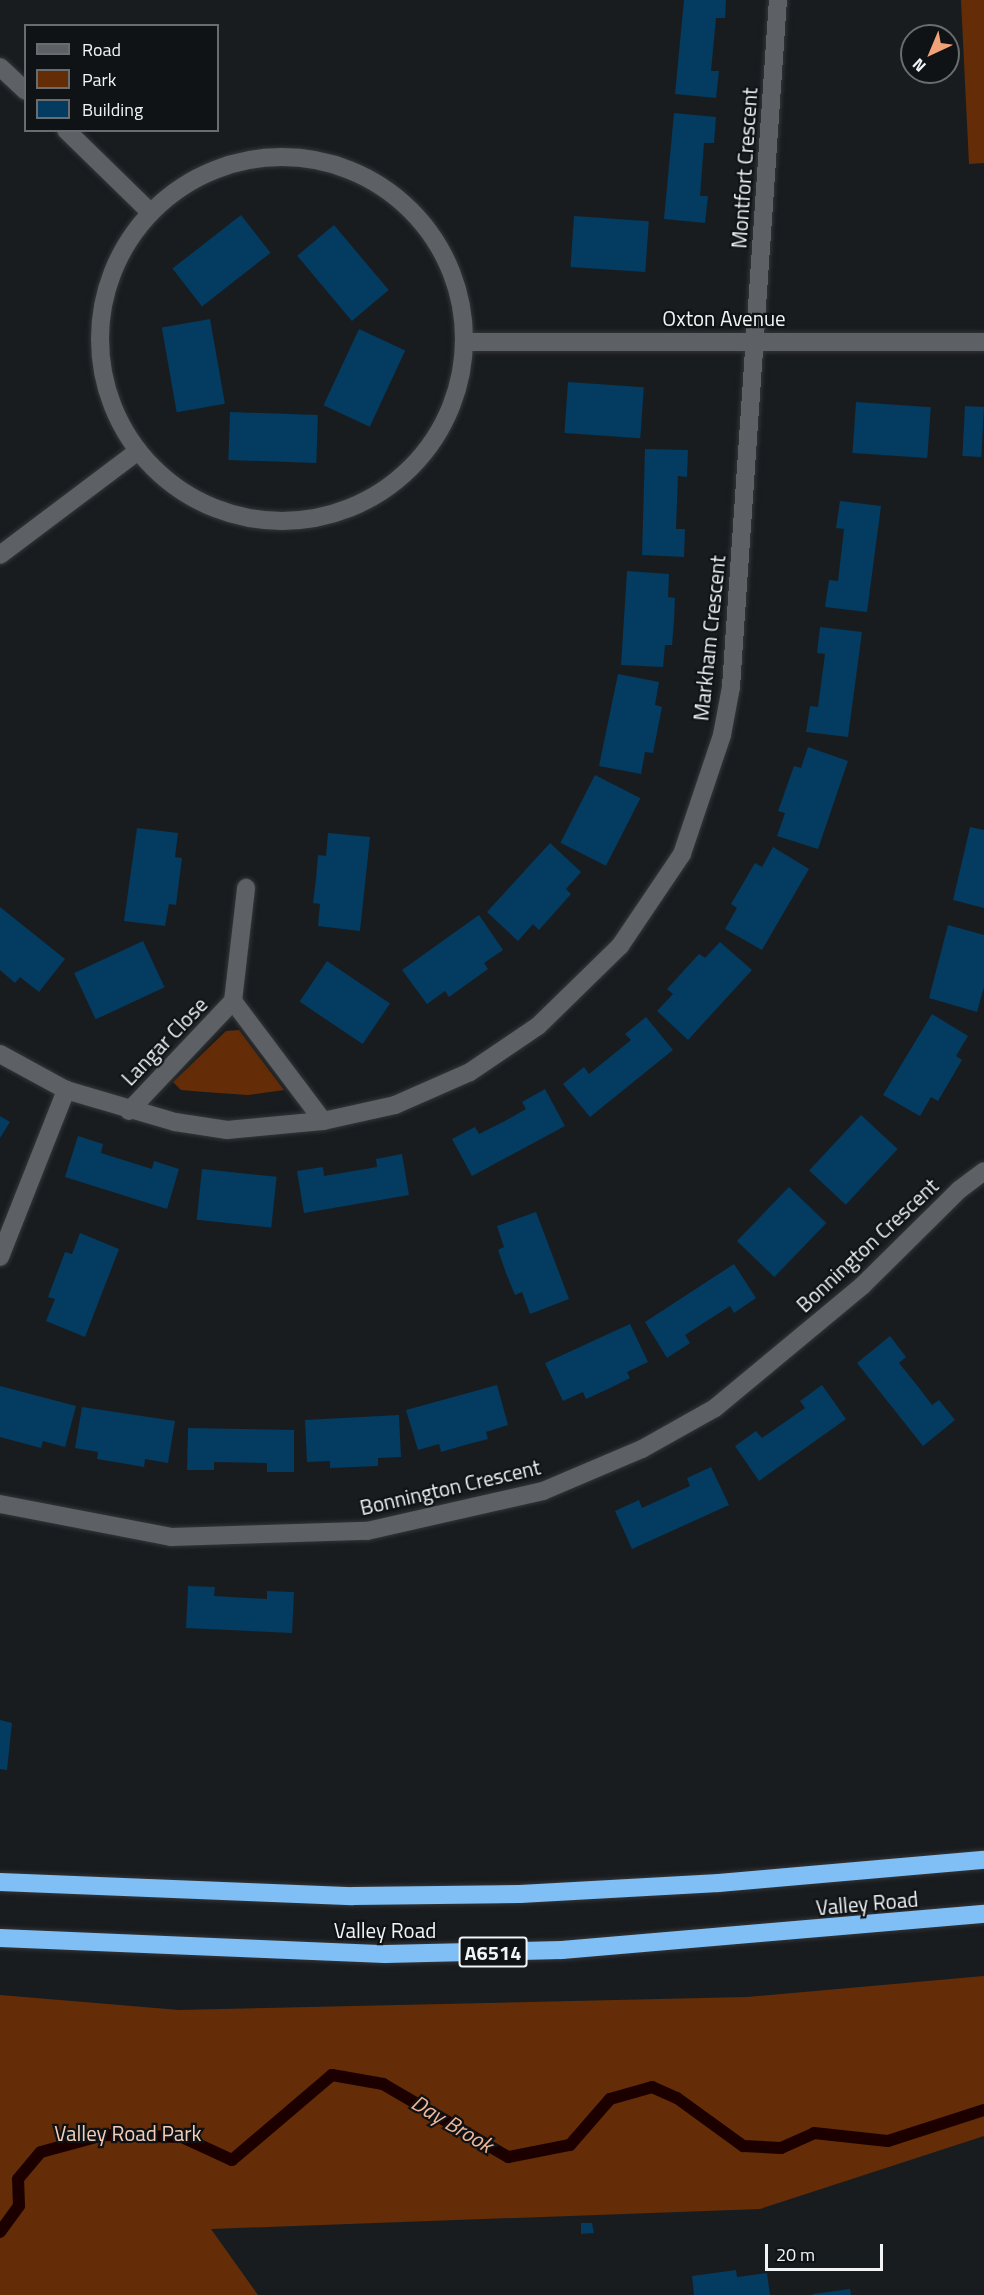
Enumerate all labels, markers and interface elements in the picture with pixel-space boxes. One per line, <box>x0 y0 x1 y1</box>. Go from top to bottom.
legend <box>24 24 219 132</box>
north arrow <box>900 24 960 84</box>
text: Road <box>82 36 121 63</box>
text: N <box>907 53 931 78</box>
text: Park <box>82 66 116 93</box>
street label: Montfort Crescent <box>726 87 762 249</box>
text: Building <box>82 96 143 123</box>
street label: Oxton Avenue <box>662 305 786 331</box>
street label: Markham Crescent <box>688 554 730 722</box>
street label: Langar Close <box>116 992 212 1090</box>
street label: Bonnington Crescent <box>791 1173 943 1317</box>
street label: Bonnington Crescent <box>357 1454 543 1520</box>
street label: Valley Road <box>815 1886 919 1920</box>
street label: Valley Road <box>334 1917 436 1943</box>
road number: A6514 <box>458 1935 528 1969</box>
water label: Day Brook <box>407 2089 497 2159</box>
park label: Valley Road Park <box>54 2120 202 2146</box>
scale bar <box>768 2232 886 2270</box>
text: 20 m <box>776 2241 815 2268</box>

